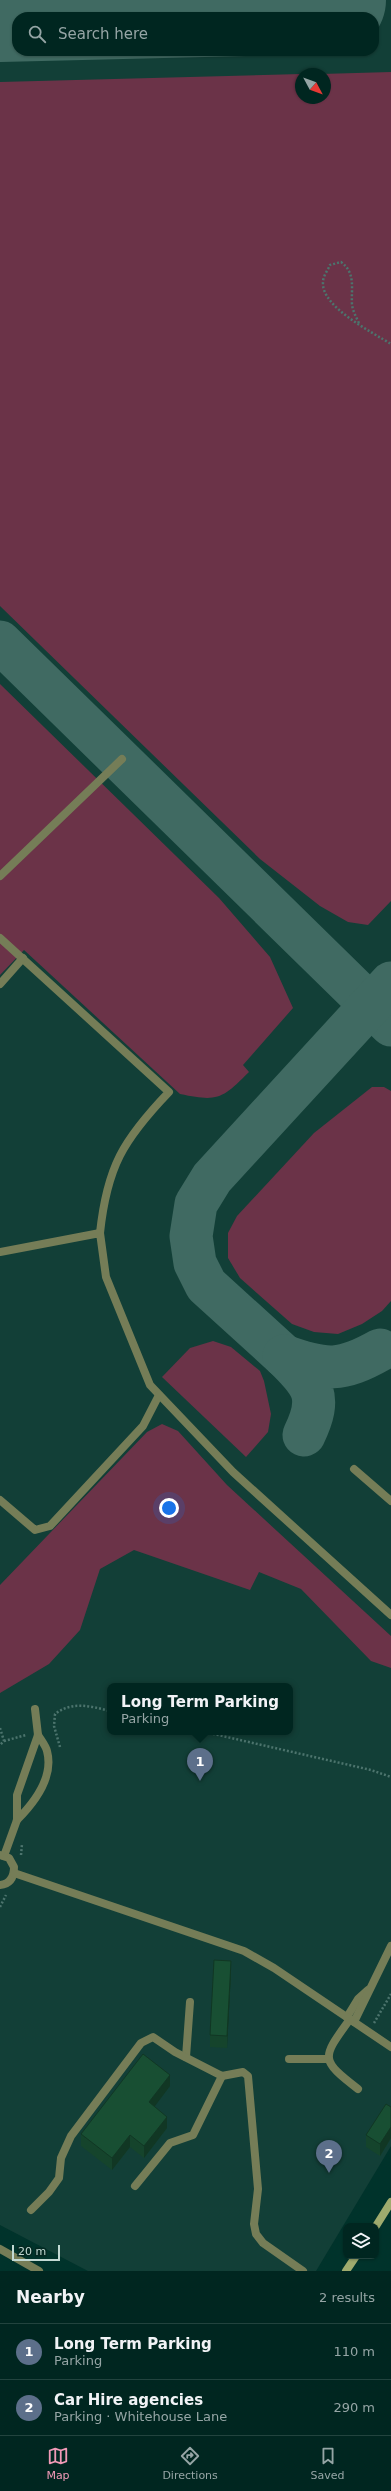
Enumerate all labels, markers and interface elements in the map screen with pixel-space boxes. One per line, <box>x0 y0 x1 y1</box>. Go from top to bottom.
search box <box>12 12 379 56</box>
icon: search <box>26 23 48 45</box>
text: Search here <box>58 25 148 43</box>
north arrow <box>295 68 331 104</box>
your location <box>159 1498 179 1518</box>
popup <box>107 1683 293 1735</box>
text: Long Term Parking <box>121 1693 279 1711</box>
text: Parking <box>121 1711 169 1726</box>
pin: 1 <box>187 1748 213 1781</box>
pin: 2 <box>316 2140 342 2173</box>
map controls <box>343 2223 379 2259</box>
button: layers <box>343 2223 379 2259</box>
scale bar <box>12 2243 60 2262</box>
text: 20 m <box>18 2245 46 2258</box>
text: Nearby <box>16 2287 85 2307</box>
text: 2 results <box>319 2290 375 2305</box>
text: Long Term Parking <box>54 2335 212 2353</box>
text: 1 <box>24 2344 34 2359</box>
text: 110 m <box>333 2344 375 2359</box>
text: Parking <box>54 2353 102 2368</box>
text: Car Hire agencies <box>54 2391 203 2409</box>
text: 2 <box>24 2400 34 2415</box>
text: 290 m <box>333 2400 375 2415</box>
text: Parking · Whitehouse Lane <box>54 2409 227 2424</box>
tab: Map <box>46 2445 70 2482</box>
tab: Directions <box>162 2445 218 2482</box>
tab: Saved <box>311 2445 345 2482</box>

